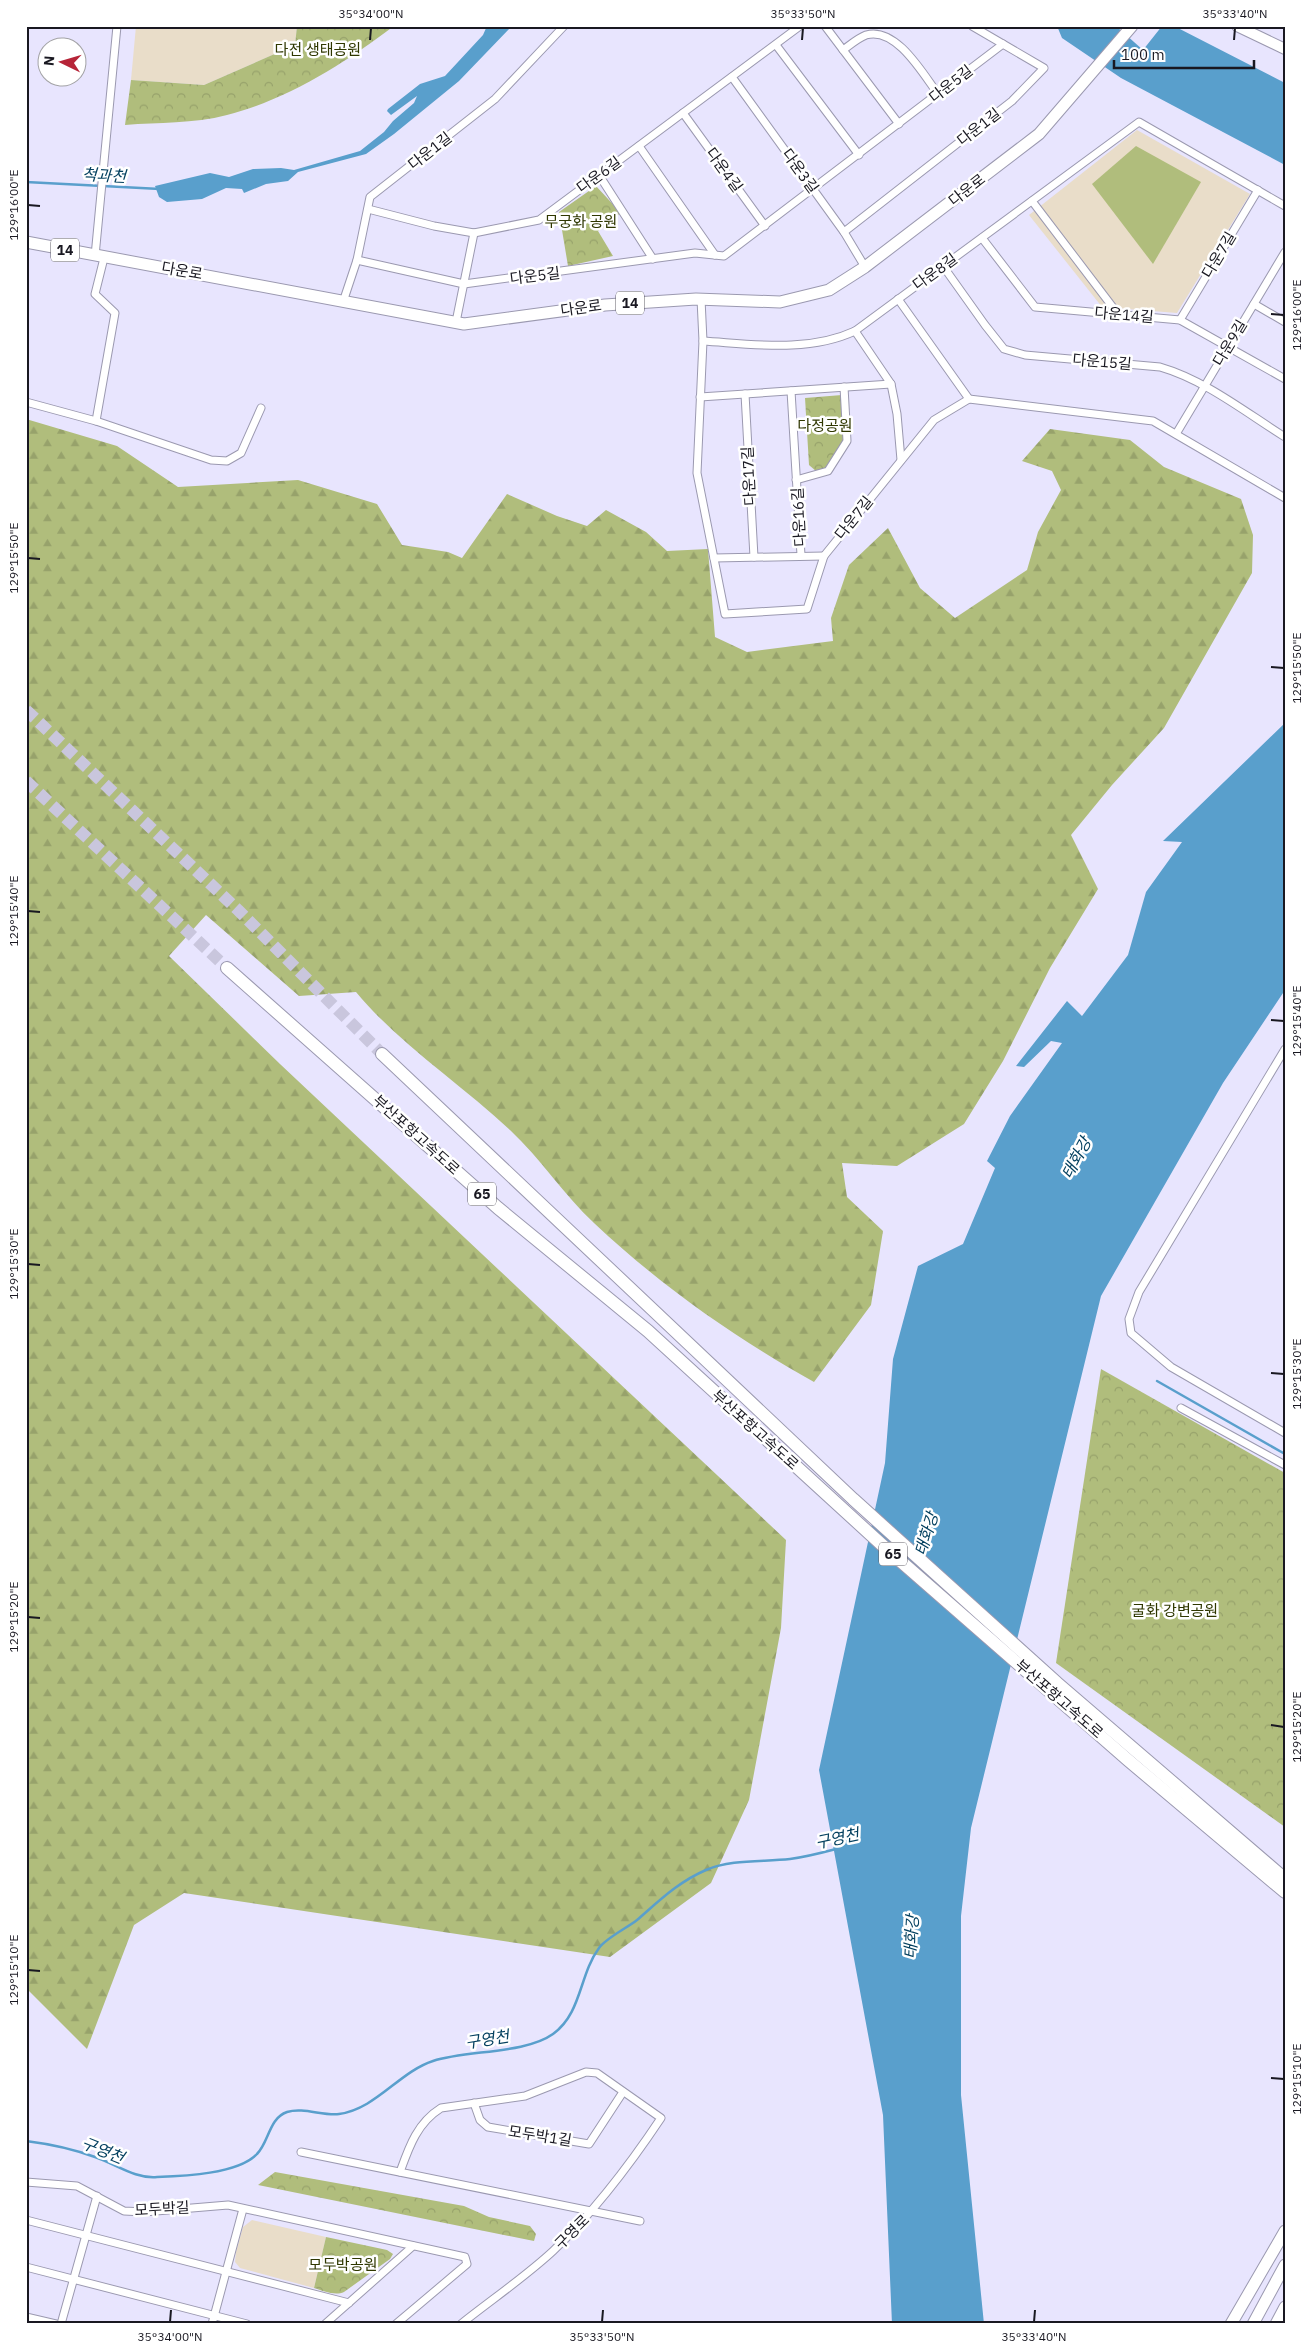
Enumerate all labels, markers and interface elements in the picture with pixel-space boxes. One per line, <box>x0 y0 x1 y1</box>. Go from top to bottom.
text: 35°34'00"N <box>338 6 404 21</box>
text: 35°33'50"N <box>770 6 836 21</box>
text: 35°33'40"N <box>1202 6 1268 21</box>
north arrow <box>38 38 88 88</box>
scale bar <box>1114 38 1254 70</box>
park label: 다전 생태공원 <box>275 40 361 59</box>
text: 100 m <box>1121 45 1165 64</box>
text: N <box>40 55 58 67</box>
street label: 다운5길 <box>925 61 976 107</box>
street label: 다운1길 <box>953 104 1004 150</box>
street label: 다운1길 <box>404 128 455 174</box>
street label: 다운4길 <box>702 144 747 196</box>
street label: 다운3길 <box>778 145 823 197</box>
street label: 다운6길 <box>573 152 625 197</box>
water label: 척과천 <box>81 164 129 186</box>
street label: 다운로 <box>945 169 989 210</box>
text: 129°16'00"E <box>6 170 21 240</box>
park label: 무궁화 공원 <box>545 212 617 231</box>
street label: 다운7길 <box>1197 228 1240 281</box>
road number: 14 <box>51 238 79 262</box>
street label: 다운8길 <box>909 249 961 294</box>
street label: 다운로 <box>160 258 204 283</box>
street label: 다운5길 <box>509 263 561 288</box>
text: 129°16'00"E <box>1289 280 1304 350</box>
road number: 14 <box>616 292 644 314</box>
street label: 다운로 <box>559 295 603 320</box>
street label: 다운14길 <box>1094 302 1154 327</box>
street label: 다운9길 <box>1208 316 1251 369</box>
street label: 다운15길 <box>1072 349 1132 374</box>
park label: 다정공원 <box>797 416 853 435</box>
street label: 다운17길 <box>737 446 760 506</box>
street label: 다운16길 <box>787 487 810 547</box>
street label: 다운7길 <box>830 492 877 543</box>
text: 129°15'50"E <box>6 523 21 593</box>
text: 129°15'50"E <box>1289 633 1304 703</box>
text: 129°15'40"E <box>6 876 21 946</box>
text: 129°15'40"E <box>1289 986 1304 1056</box>
street label: 부산포항고속도로 <box>369 1091 464 1179</box>
water label: 태화강 <box>1057 1132 1096 1182</box>
road number: 65 <box>468 1182 496 1206</box>
text: 129°15'30"E <box>6 1229 21 1299</box>
text: 129°15'30"E <box>1289 1339 1304 1409</box>
street label: 부산포항고속도로 <box>708 1386 803 1474</box>
water label: 태화강 <box>910 1508 943 1558</box>
road number: 65 <box>879 1542 907 1566</box>
text: 129°15'20"E <box>6 1582 21 1652</box>
park label: 굴화 강변공원 <box>1132 1601 1218 1620</box>
street label: 부산포항고속도로 <box>1011 1655 1107 1742</box>
text: 129°15'20"E <box>1289 1692 1304 1762</box>
water label: 구영천 <box>813 1823 863 1852</box>
water label: 태화강 <box>900 1912 922 1960</box>
text: 129°15'10"E <box>6 1935 21 2005</box>
water label: 구영천 <box>464 2025 513 2052</box>
text: 129°15'10"E <box>1289 2044 1304 2114</box>
street label: 모두박1길 <box>507 2121 573 2150</box>
water label: 구영천 <box>79 2132 129 2168</box>
street label: 모두박길 <box>134 2198 190 2219</box>
street label: 구영로 <box>550 2210 593 2253</box>
park label: 모두박공원 <box>308 2255 378 2274</box>
text: 35°34'00"N <box>137 2329 203 2344</box>
text: 35°33'50"N <box>569 2329 635 2344</box>
text: 35°33'40"N <box>1001 2329 1067 2344</box>

